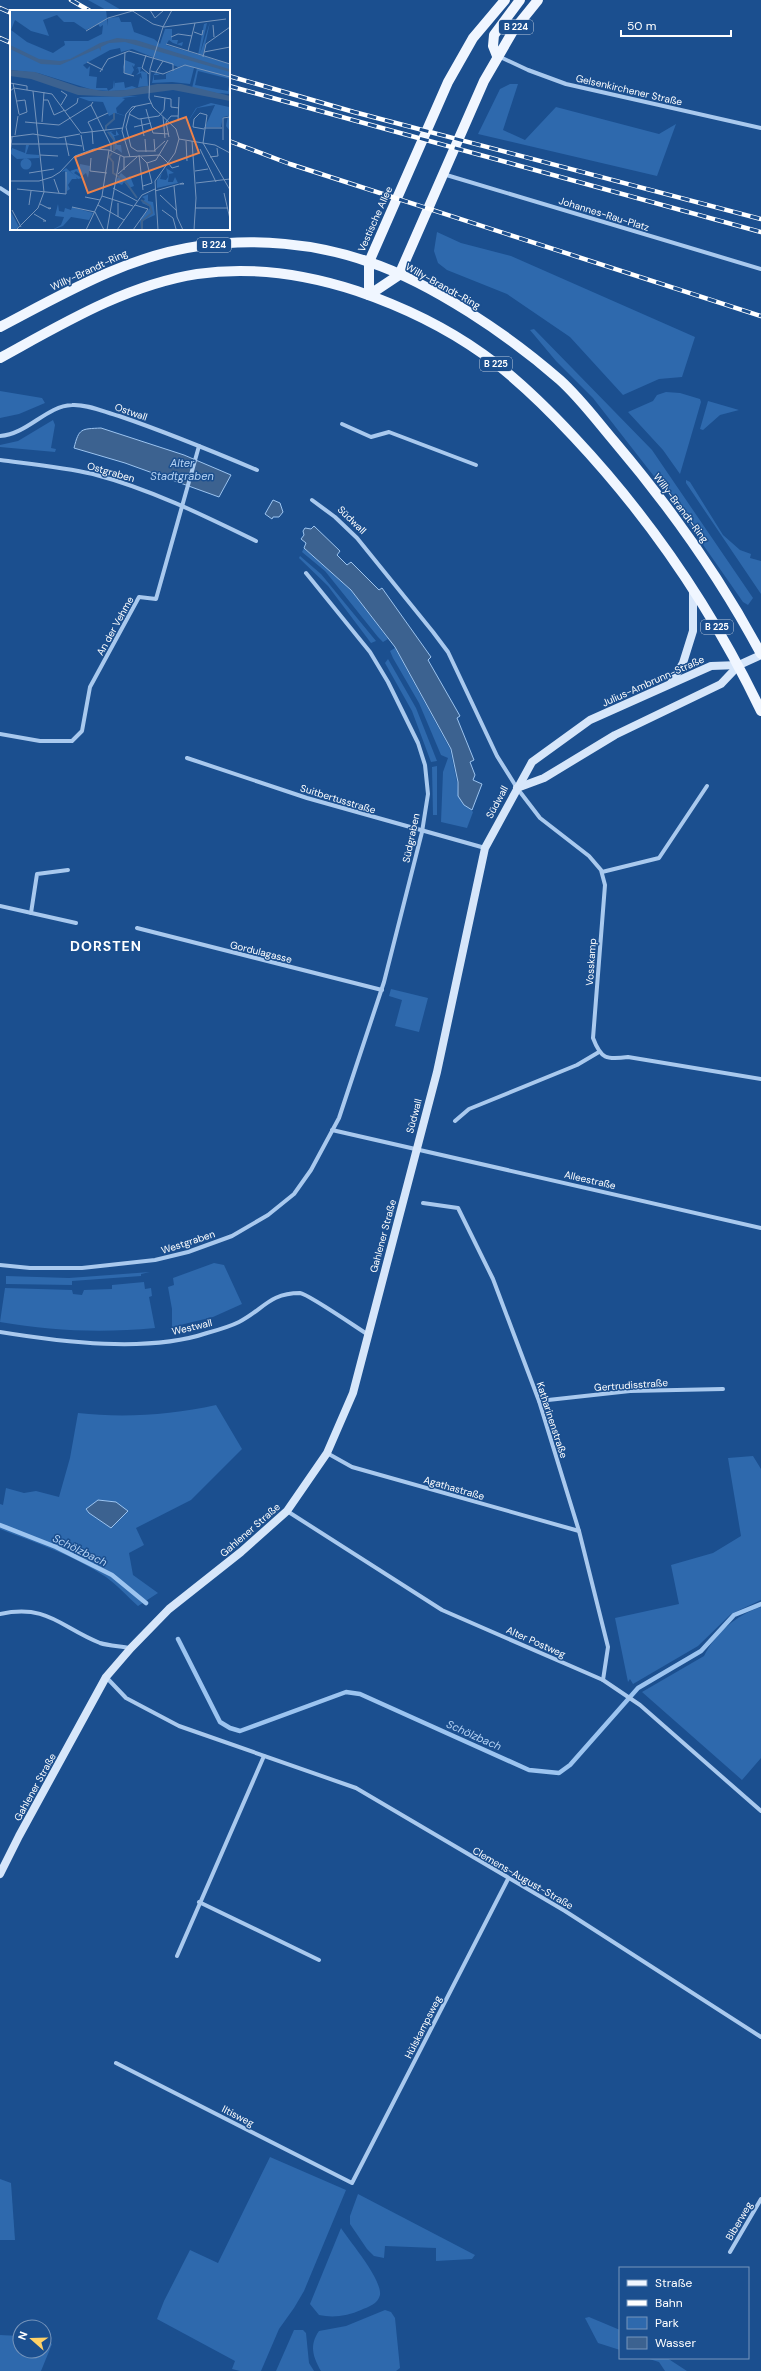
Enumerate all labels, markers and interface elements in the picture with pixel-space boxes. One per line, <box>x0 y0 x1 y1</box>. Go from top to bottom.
inset map <box>10 10 230 230</box>
scale bar <box>621 12 731 38</box>
text: 50 m <box>627 18 656 34</box>
road number: B 224 <box>499 20 533 34</box>
street label: Gelsenkirchener Straße <box>575 71 684 109</box>
street label: Vestische Allee <box>355 184 395 254</box>
street label: Johannes-Rau-Platz <box>557 194 651 234</box>
road number: B 224 <box>197 238 231 252</box>
street label: Willy-Brandt-Ring <box>48 246 130 294</box>
street label: Willy-Brandt-Ring <box>403 260 483 312</box>
road number: B 225 <box>480 357 512 371</box>
street label: Ostwall <box>113 400 149 424</box>
water label: Alter Stadtgraben <box>150 456 214 483</box>
street label: Ostgraben <box>86 459 137 485</box>
street label: Willy-Brandt-Ring <box>651 471 712 546</box>
street label: Südwall <box>335 503 369 537</box>
street label: An der Vehme <box>93 594 137 658</box>
road number: B 225 <box>701 620 733 634</box>
street label: Julius-Ambrunn-Straße <box>600 652 706 709</box>
street label: Suitbertusstraße <box>299 781 378 817</box>
street label: Südwall <box>483 783 511 821</box>
street label: Südgraben <box>399 812 423 864</box>
district label: DORSTEN <box>70 937 142 955</box>
street label: Gordulagasse <box>229 938 294 966</box>
street label: Vosskamp <box>583 938 599 986</box>
street label: Südwall <box>403 1097 425 1135</box>
street label: Alleestraße <box>563 1168 617 1192</box>
street label: Gahlener Straße <box>367 1198 399 1274</box>
street label: Westgraben <box>159 1227 217 1257</box>
street label: Westwall <box>171 1316 213 1338</box>
street label: Gertrudisstraße <box>594 1376 669 1394</box>
street label: Katharinenstraße <box>534 1380 571 1460</box>
street label: Agathastraße <box>422 1473 486 1503</box>
street label: Gahlener Straße <box>217 1500 283 1560</box>
water label: Schölzbach <box>51 1531 109 1569</box>
street label: Alter Postweg <box>504 1623 568 1661</box>
water label: Schölzbach <box>444 1717 504 1753</box>
street label: Gahlener Straße <box>11 1751 59 1823</box>
street label: Clemens-August-Straße <box>470 1844 576 1912</box>
street label: Hülskampsweg <box>402 1993 445 2061</box>
street label: Iltisweg <box>220 2102 257 2130</box>
street label: Biberweg <box>723 2199 756 2243</box>
legend <box>619 2267 749 2359</box>
text: Straße <box>655 2275 692 2291</box>
text: Bahn <box>655 2295 683 2311</box>
text: Park <box>655 2315 679 2331</box>
north arrow <box>12 2319 52 2359</box>
text: N <box>15 2329 31 2342</box>
text: Wasser <box>655 2335 696 2351</box>

